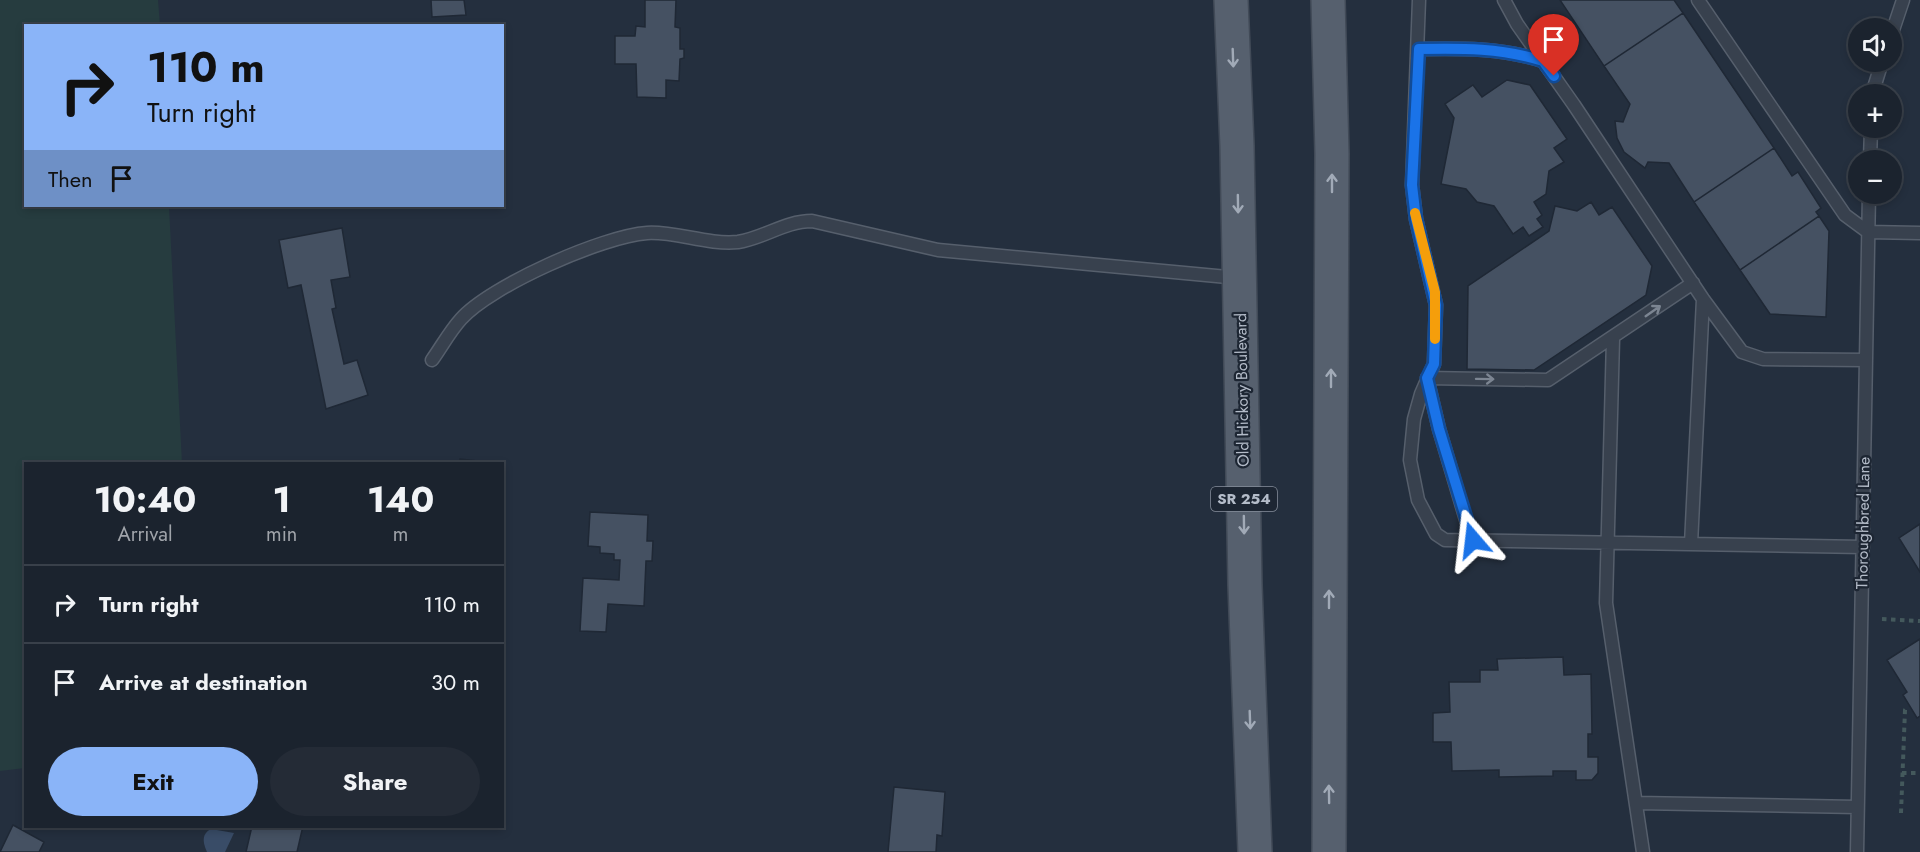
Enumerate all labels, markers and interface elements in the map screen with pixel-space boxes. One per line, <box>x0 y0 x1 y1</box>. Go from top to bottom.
pin <box>1528 14 1579 76</box>
map controls <box>1848 18 1902 204</box>
button: sound <box>1848 18 1902 72</box>
icon: arrive <box>1537 23 1570 56</box>
text: 110 m <box>147 37 265 98</box>
icon: right <box>48 48 126 126</box>
one-way arrow <box>1228 48 1239 68</box>
button: + <box>1848 84 1902 138</box>
text: Turn right <box>147 93 255 132</box>
button: − <box>1848 150 1902 204</box>
icon: arrive <box>105 162 138 195</box>
text: Then <box>48 163 93 195</box>
one-way arrow <box>1326 174 1338 194</box>
one-way arrow <box>1232 194 1244 214</box>
one-way arrow <box>1644 305 1660 317</box>
street label: Old Hickory Boulevard <box>1229 313 1255 467</box>
one-way arrow <box>1325 369 1336 389</box>
one-way arrow <box>1475 374 1495 385</box>
street label: Thoroughbred Lane <box>1850 457 1876 589</box>
text: 10:40 <box>94 473 196 525</box>
text: 1 <box>273 473 291 525</box>
text: 140 <box>367 473 434 525</box>
road number: SR 254 <box>1211 487 1277 511</box>
position arrow <box>1441 508 1505 572</box>
one-way arrow <box>1238 515 1250 534</box>
text: Arrival <box>117 520 173 549</box>
text: min <box>266 520 297 549</box>
text: m <box>393 520 408 549</box>
icon: right <box>48 588 81 621</box>
text: Turn right <box>99 588 199 620</box>
text: 110 m <box>423 588 480 620</box>
one-way arrow <box>1323 589 1335 609</box>
icon: arrive <box>48 666 81 699</box>
text: Arrive at destination <box>99 666 308 698</box>
text: 30 m <box>431 666 480 698</box>
one-way arrow <box>1244 709 1256 729</box>
button: Exit <box>48 747 258 816</box>
button: Share <box>270 747 480 816</box>
one-way arrow <box>1323 784 1335 804</box>

